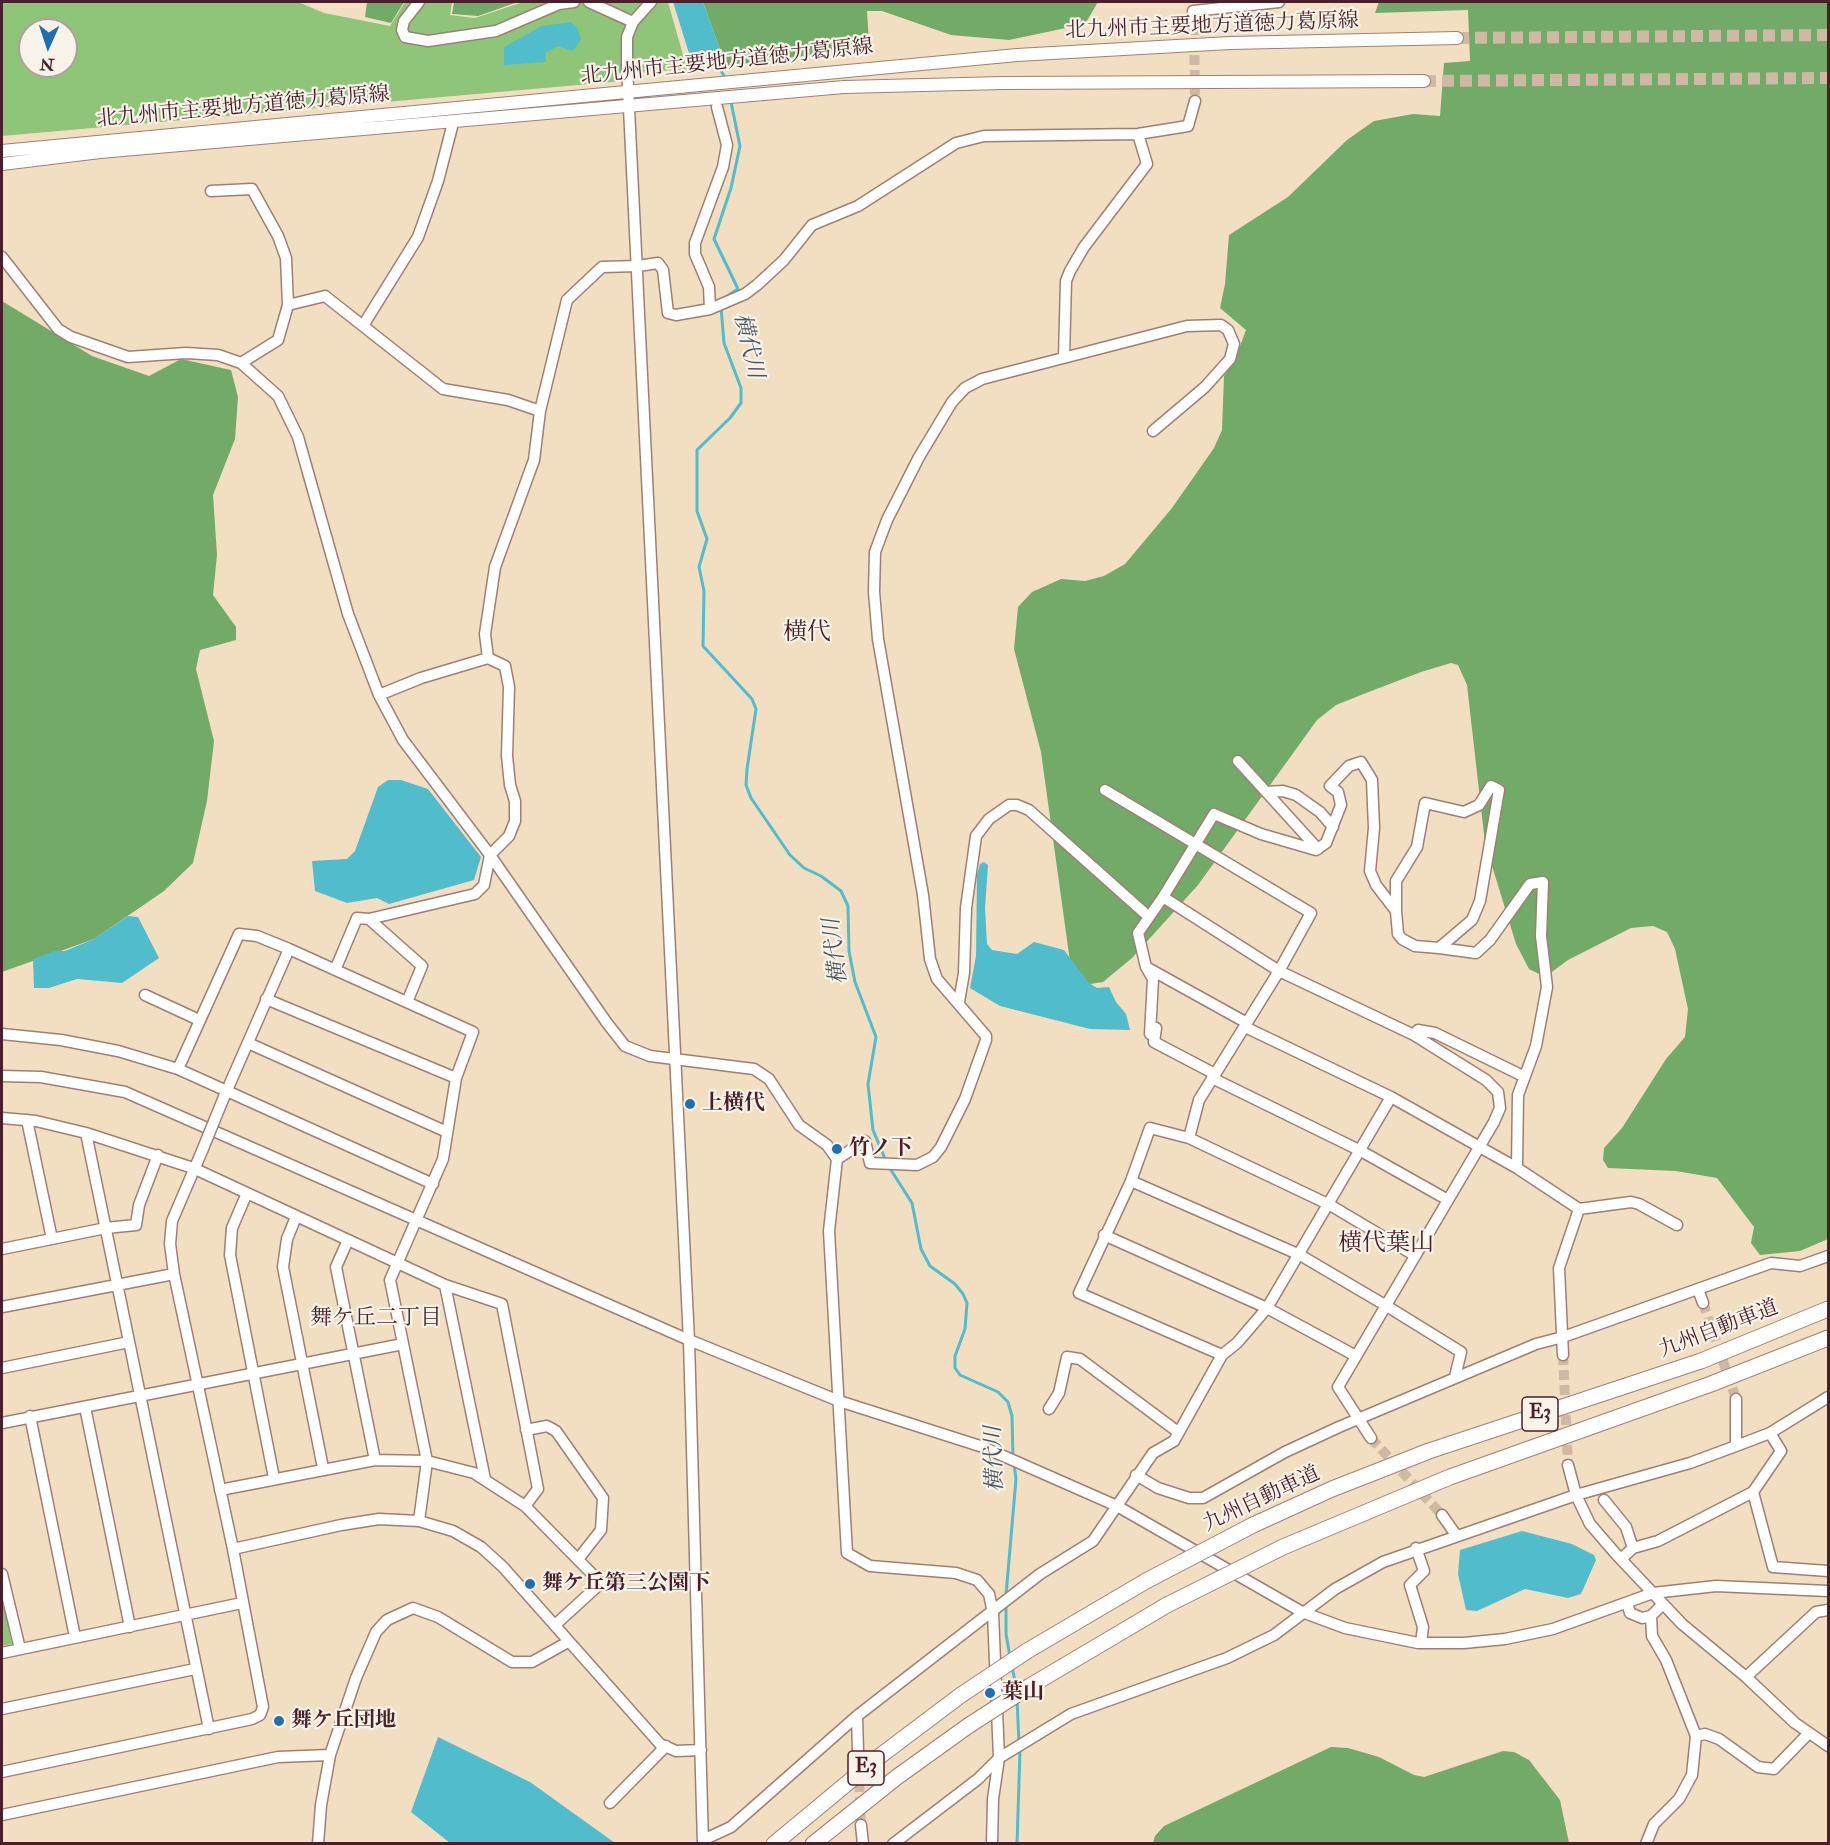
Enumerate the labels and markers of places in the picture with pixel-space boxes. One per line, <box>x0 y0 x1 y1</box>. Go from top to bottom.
place label: 上横代 <box>702 1091 765 1117</box>
marker: 上横代 <box>683 1097 697 1111</box>
place label: 竹ノ下 <box>849 1136 912 1162</box>
marker: 竹ノ下 <box>830 1142 844 1156</box>
place label: 舞ケ丘第三公園下 <box>542 1571 710 1597</box>
marker: 舞ケ丘第三公園下 <box>523 1577 537 1591</box>
place label: 葉山 <box>1002 1680 1044 1706</box>
marker: 葉山 <box>983 1686 997 1700</box>
place label: 舞ケ丘団地 <box>291 1708 396 1734</box>
marker: 舞ケ丘団地 <box>272 1714 286 1728</box>

